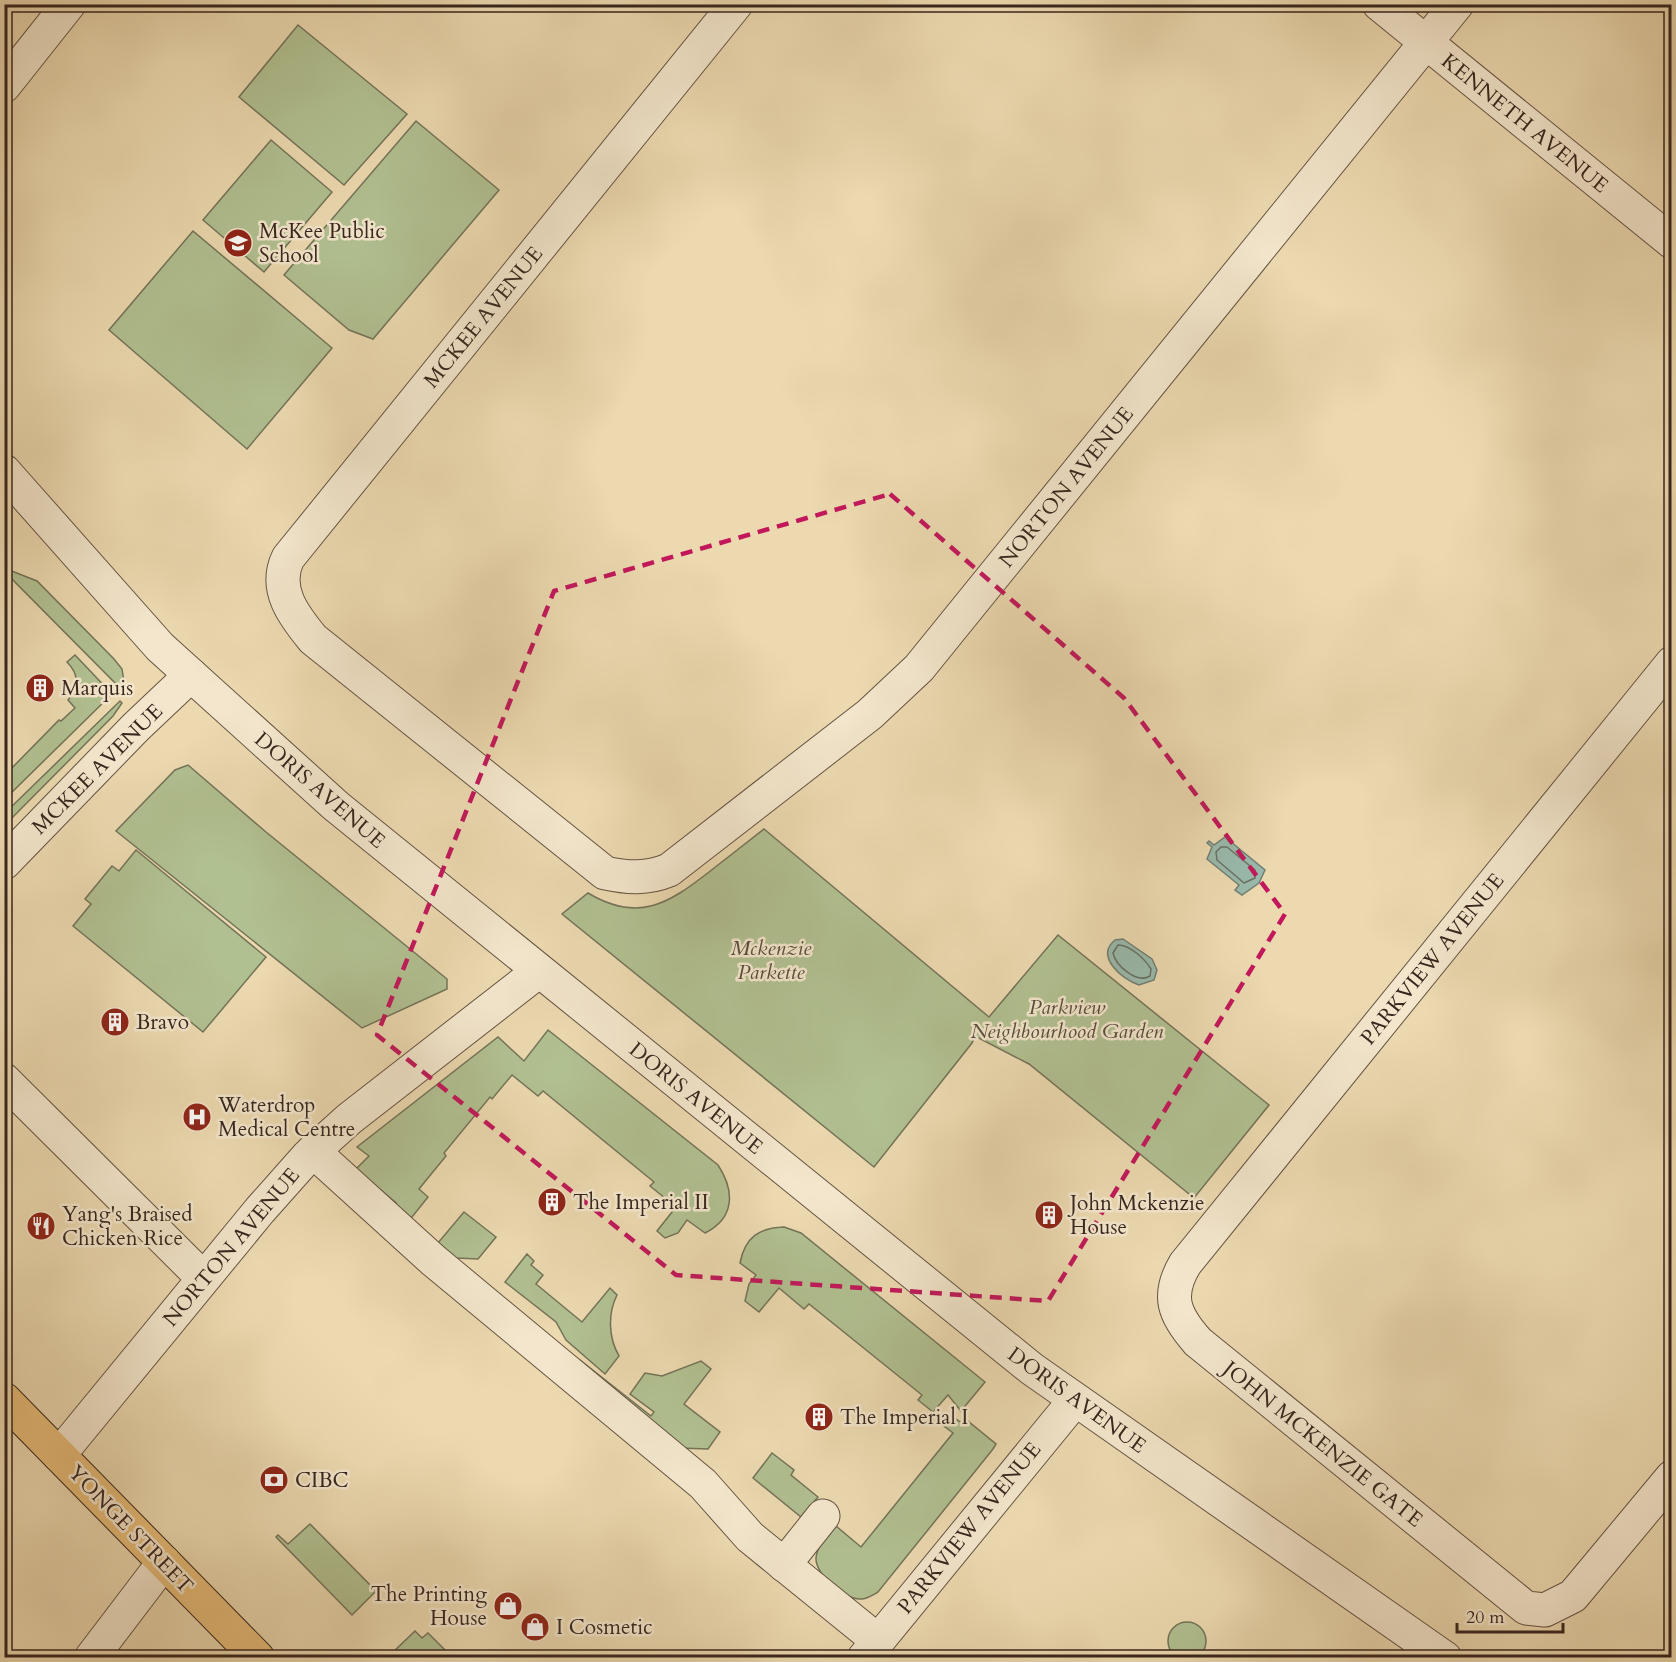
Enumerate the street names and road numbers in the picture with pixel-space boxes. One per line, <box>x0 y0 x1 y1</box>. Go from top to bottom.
street label: KENNETH AVENUE <box>1435 47 1614 200</box>
street label: MCKEE AVENUE <box>417 240 550 394</box>
street label: NORTON AVENUE <box>992 401 1140 574</box>
street label: MCKEE AVENUE <box>25 697 169 841</box>
street label: DORIS AVENUE <box>248 725 391 855</box>
street label: PARKVIEW AVENUE <box>1354 867 1511 1051</box>
street label: DORIS AVENUE <box>623 1035 769 1161</box>
street label: NORTON AVENUE <box>156 1162 306 1333</box>
street label: DORIS AVENUE <box>1002 1340 1152 1460</box>
street label: JOHN MCKENZIE GATE <box>1214 1353 1429 1534</box>
street label: PARKVIEW AVENUE <box>891 1436 1048 1620</box>
street label: YONGE STREET <box>62 1459 200 1600</box>

